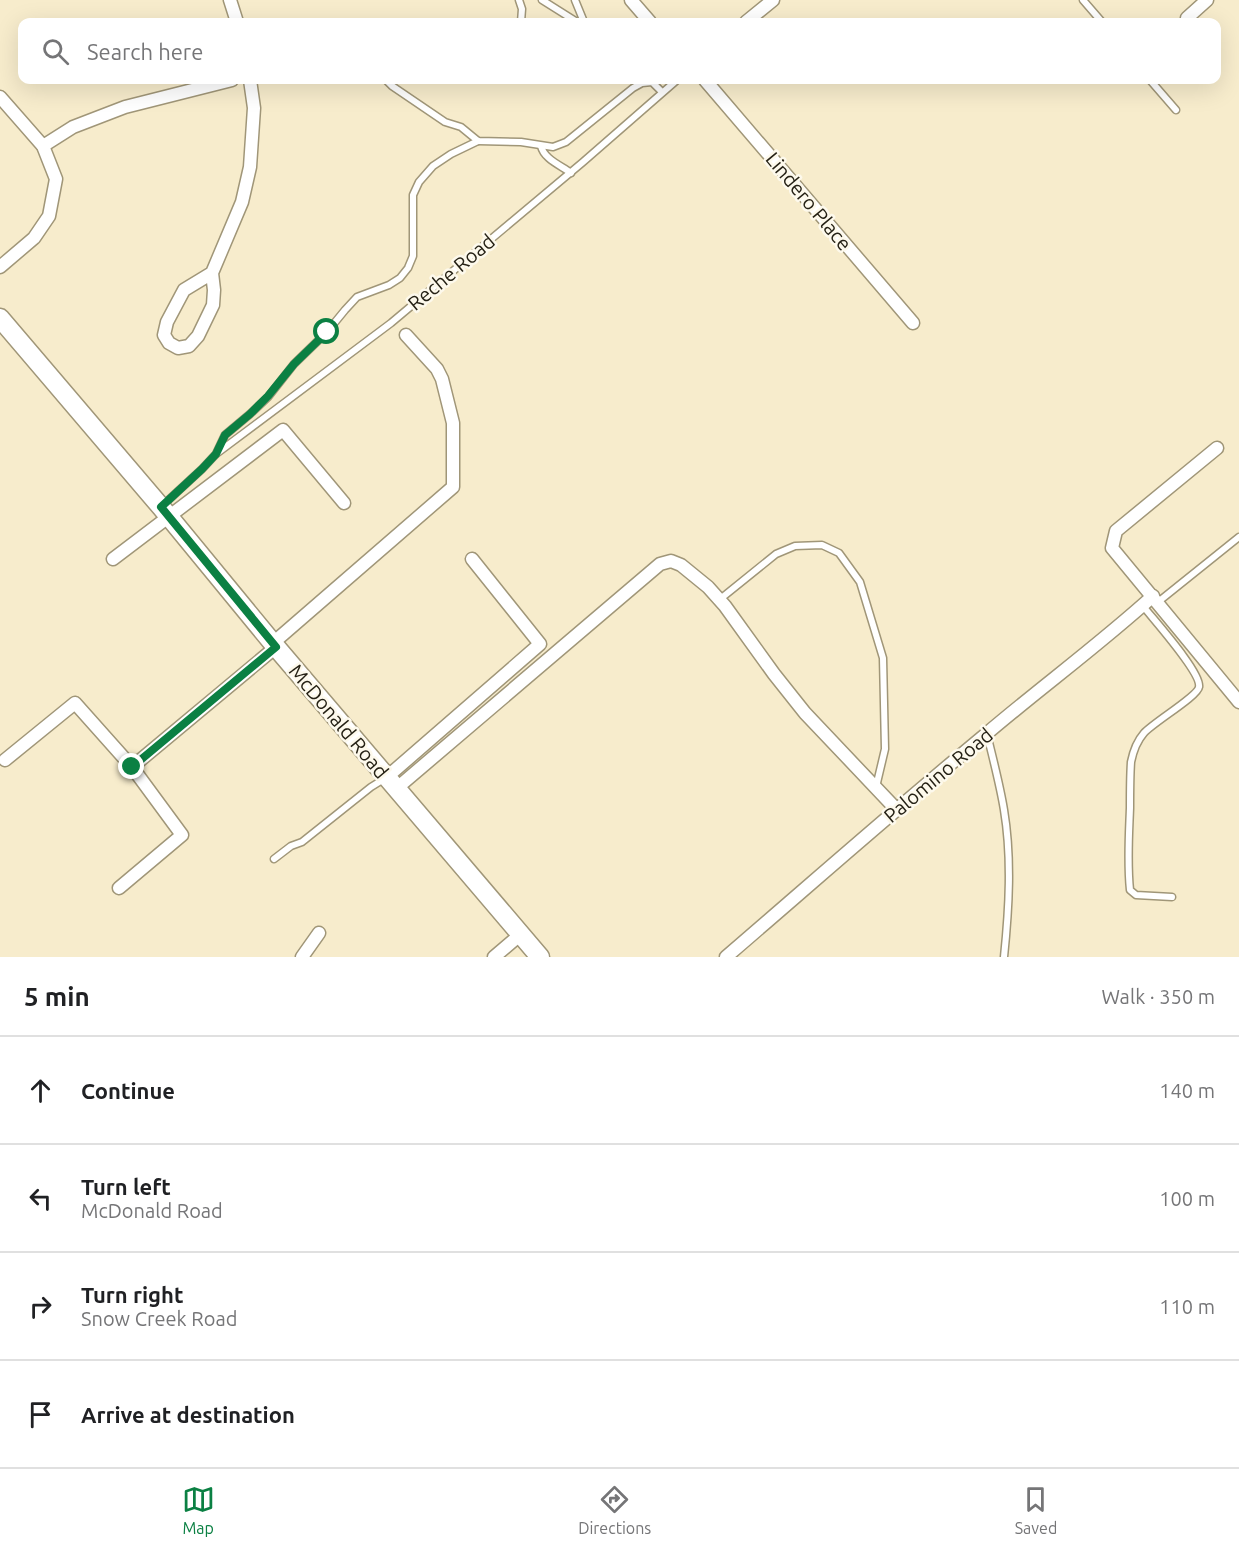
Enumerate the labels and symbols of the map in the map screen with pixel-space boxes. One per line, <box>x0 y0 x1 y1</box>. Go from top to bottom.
street label: Lindero Place <box>761 147 857 255</box>
street label: Reche Road <box>403 229 499 315</box>
route start <box>313 318 339 344</box>
street label: McDonald Road <box>285 659 393 783</box>
street label: Palomino Road <box>879 723 997 827</box>
route end <box>118 753 144 779</box>

